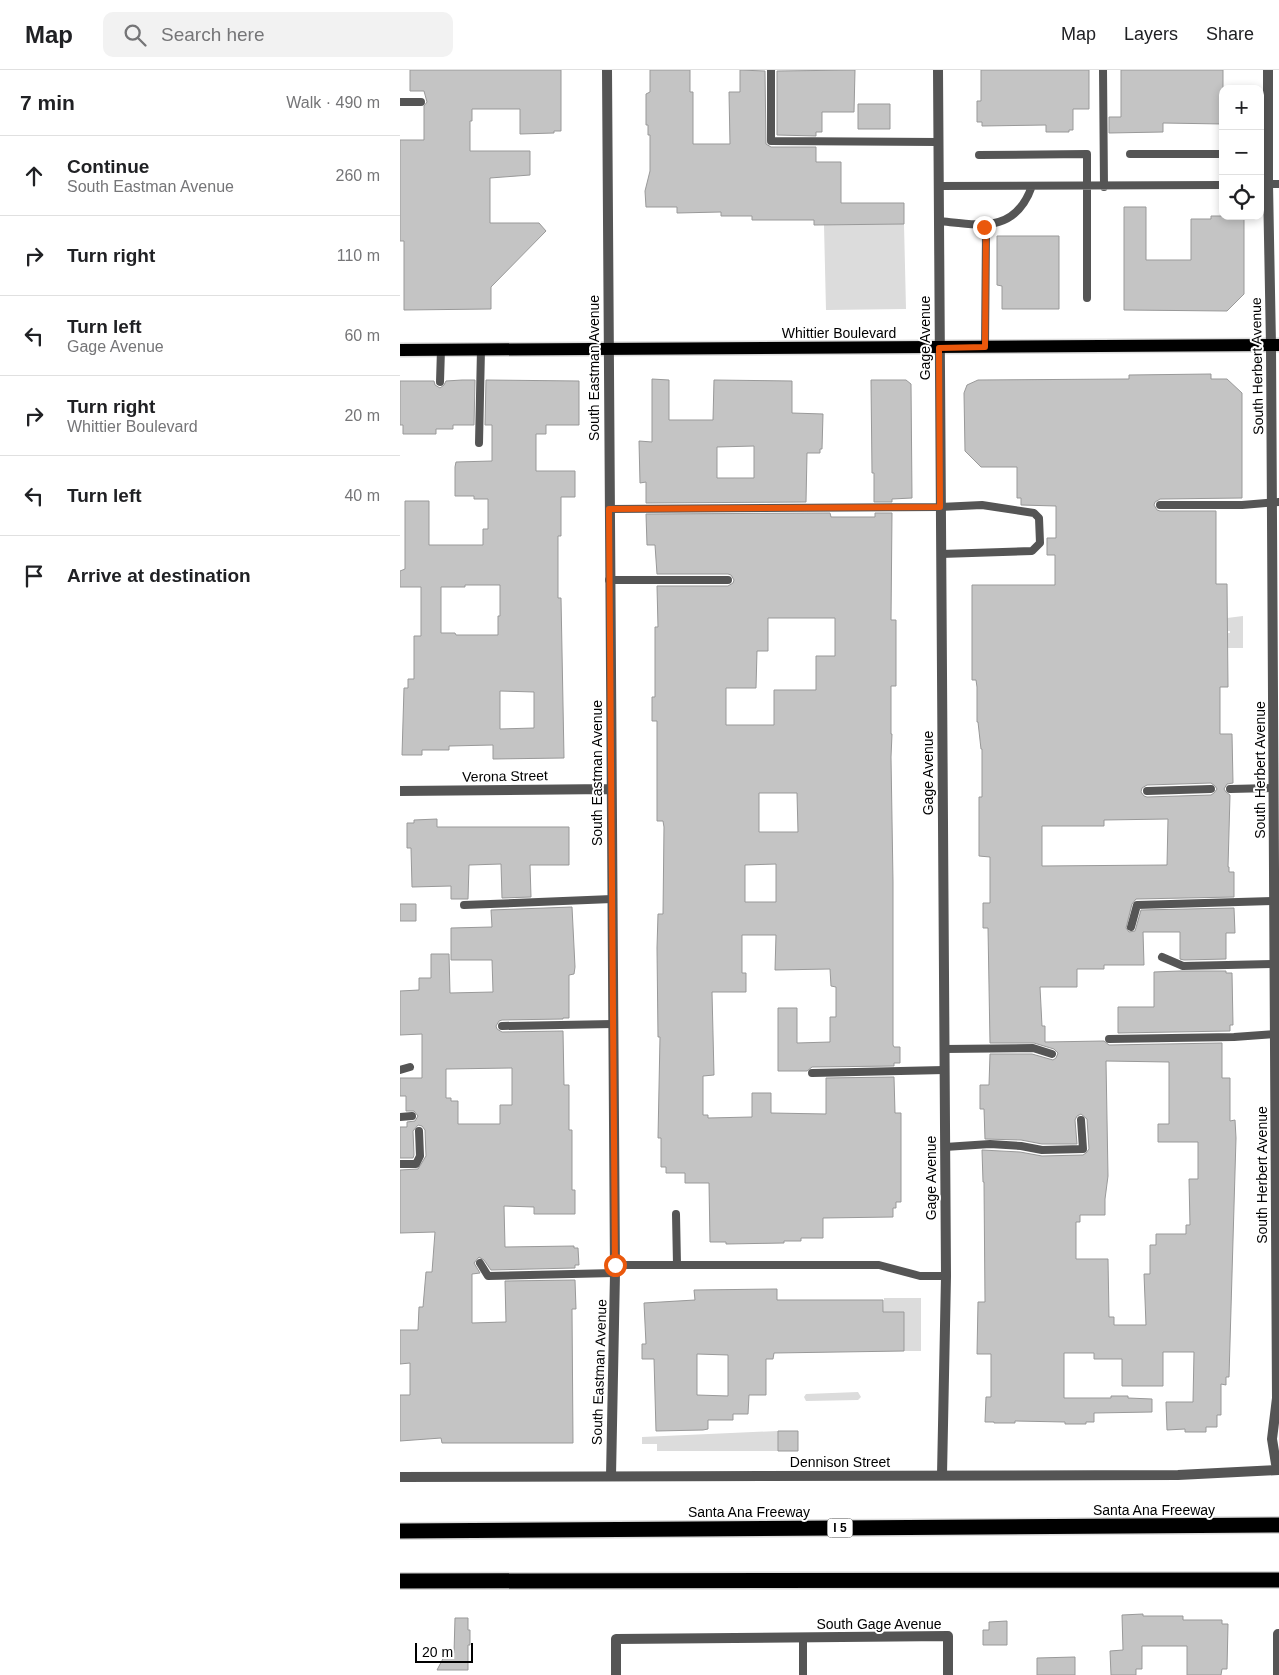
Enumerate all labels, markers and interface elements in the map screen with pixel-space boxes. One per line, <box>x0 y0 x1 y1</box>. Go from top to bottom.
search box <box>103 12 453 57</box>
text: Map <box>25 21 73 48</box>
icon: search <box>121 21 149 49</box>
text: Search here <box>161 24 265 45</box>
text: Map <box>1061 24 1096 44</box>
text: Layers <box>1124 24 1178 44</box>
text: Share <box>1206 24 1254 44</box>
map controls <box>1219 85 1264 220</box>
button: + <box>1219 85 1264 130</box>
text: 7 min <box>20 91 75 114</box>
text: Walk · 490 m <box>286 94 380 111</box>
button: − <box>1219 130 1264 175</box>
text: Continue <box>67 156 149 177</box>
icon: ahead <box>20 162 48 190</box>
text: 260 m <box>336 167 380 184</box>
button: locate <box>1219 175 1264 220</box>
text: South Eastman Avenue <box>67 178 234 195</box>
route end <box>973 216 996 239</box>
icon: right <box>20 242 48 270</box>
text: Turn right <box>67 245 155 266</box>
text: 110 m <box>337 247 380 264</box>
street label: South Eastman Avenue <box>586 295 602 441</box>
street label: Gage Avenue <box>917 295 933 380</box>
street label: South Herbert Avenue <box>1248 297 1266 435</box>
text: Turn left <box>67 316 142 337</box>
icon: left <box>20 322 48 350</box>
street label: Whittier Boulevard <box>782 325 896 341</box>
text: 60 m <box>344 327 380 344</box>
text: Gage Avenue <box>67 338 164 355</box>
text: Turn right <box>67 396 155 417</box>
icon: right <box>20 402 48 430</box>
text: 20 m <box>344 407 380 424</box>
text: Whittier Boulevard <box>67 418 198 435</box>
icon: left <box>20 482 48 510</box>
text: Turn left <box>67 485 142 506</box>
text: 40 m <box>344 487 380 504</box>
icon: arrive <box>20 562 48 590</box>
text: Arrive at destination <box>67 565 251 586</box>
street label: South Eastman Avenue <box>589 700 605 846</box>
street label: South Herbert Avenue <box>1252 701 1268 839</box>
street label: Gage Avenue <box>920 730 936 815</box>
street label: Verona Street <box>462 767 548 785</box>
street label: South Herbert Avenue <box>1254 1106 1270 1244</box>
street label: Gage Avenue <box>923 1135 939 1220</box>
route start <box>604 1254 627 1277</box>
street label: South Eastman Avenue <box>588 1299 610 1445</box>
street label: Dennison Street <box>790 1454 890 1470</box>
street label: Santa Ana Freeway <box>1093 1502 1215 1518</box>
street label: Santa Ana Freeway <box>688 1504 810 1520</box>
road number: I 5 <box>828 1519 852 1538</box>
street label: South Gage Avenue <box>816 1616 942 1632</box>
scale bar <box>415 1640 472 1663</box>
text: 20 m <box>422 1644 453 1660</box>

